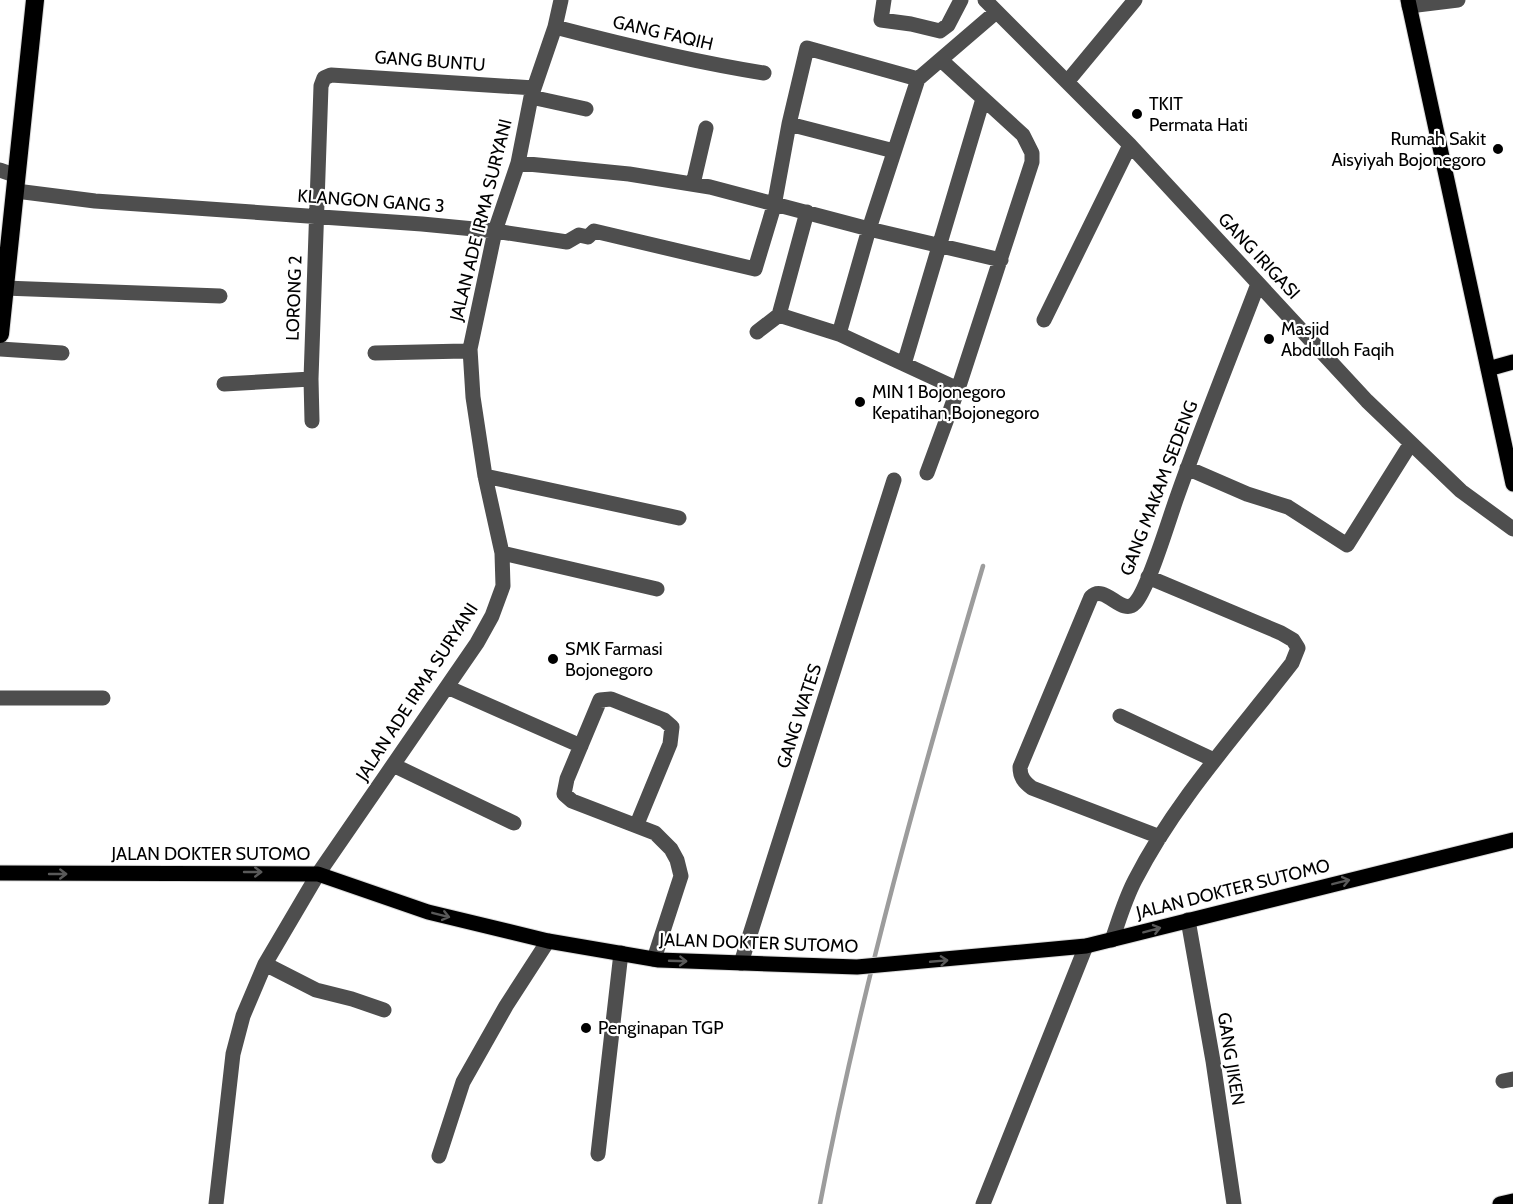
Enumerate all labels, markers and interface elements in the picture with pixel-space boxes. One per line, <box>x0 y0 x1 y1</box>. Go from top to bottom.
street label: GANG FAQIH <box>611 11 715 55</box>
street label: GANG BUNTU <box>374 46 486 76</box>
place label: TKIT Permata Hati <box>1149 93 1248 136</box>
marker: TKIT Permata Hati <box>1130 107 1144 121</box>
street label: JALAN ADE IRMA SURYANI <box>445 117 517 324</box>
place label: Rumah Sakit Aisyiyah Bojonegoro <box>1331 128 1486 171</box>
marker: Rumah Sakit Aisyiyah Bojonegoro <box>1491 142 1505 156</box>
street label: KLANGON GANG 3 <box>297 185 445 217</box>
street label: GANG IRIGASI <box>1213 208 1305 304</box>
street label: LORONG 2 <box>282 255 306 341</box>
place label: Masjid Abdulloh Faqih <box>1281 318 1394 361</box>
marker: Masjid Abdulloh Faqih <box>1262 332 1276 346</box>
place label: MIN 1 Bojonegoro Kepatihan,Bojonegoro <box>872 381 1039 424</box>
marker: MIN 1 Bojonegoro Kepatihan,Bojonegoro <box>853 395 867 409</box>
street label: GANG MAKAM SEDENG <box>1115 397 1203 579</box>
street label: JALAN ADE IRMA SURYANI <box>351 599 483 786</box>
place label: SMK Farmasi Bojonegoro <box>565 638 663 681</box>
marker: SMK Farmasi Bojonegoro <box>546 652 560 666</box>
street label: GANG WATES <box>772 661 826 771</box>
street label: JALAN DOKTER SUTOMO <box>111 843 311 865</box>
street label: JALAN DOKTER SUTOMO <box>1133 854 1332 924</box>
one-way arrow <box>243 866 263 878</box>
one-way arrow <box>48 868 68 880</box>
one-way arrow <box>1331 876 1350 888</box>
one-way arrow <box>432 910 451 922</box>
one-way arrow <box>1142 923 1161 935</box>
street label: JALAN DOKTER SUTOMO <box>658 928 859 957</box>
one-way arrow <box>667 955 687 966</box>
one-way arrow <box>929 955 948 966</box>
street label: GANG JIKEN <box>1213 1011 1249 1107</box>
place label: Penginapan TGP <box>598 1017 724 1039</box>
marker: Penginapan TGP <box>579 1021 593 1035</box>

